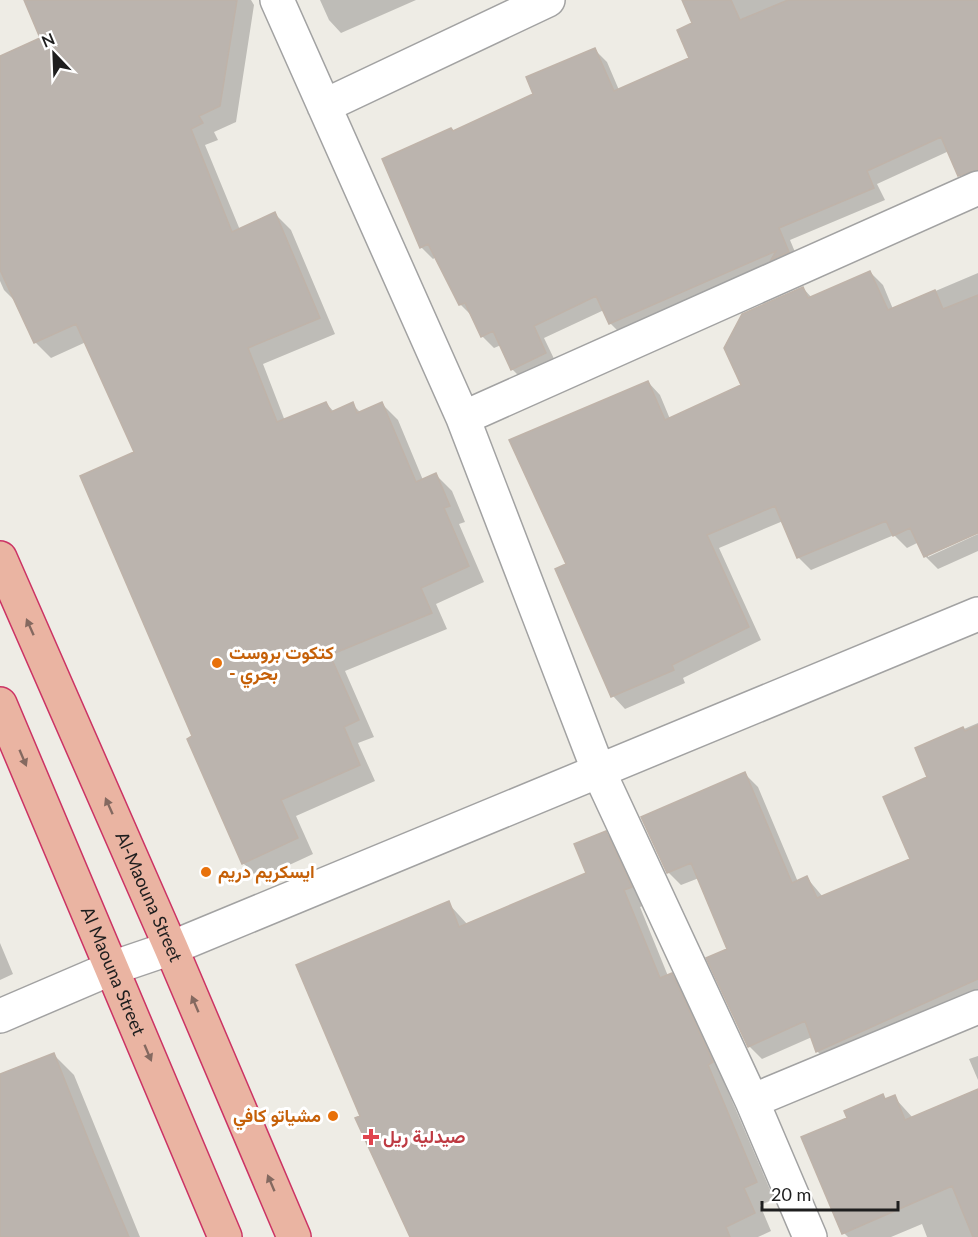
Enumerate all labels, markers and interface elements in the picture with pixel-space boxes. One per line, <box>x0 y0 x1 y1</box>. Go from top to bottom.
north arrow <box>24 24 84 84</box>
text: N <box>39 29 57 51</box>
one-way arrow <box>25 618 35 636</box>
place label: كتكوت بروست - بحري <box>229 641 334 689</box>
marker: كتكوت بروست - بحري <box>210 656 224 670</box>
one-way arrow <box>18 749 28 767</box>
one-way arrow <box>104 797 113 814</box>
street label: Al-Maouna Street <box>111 828 188 965</box>
place label: ايسكريم دريم <box>218 860 315 884</box>
marker: ايسكريم دريم <box>199 865 213 879</box>
street label: Al Maouna Street <box>77 903 151 1039</box>
one-way arrow <box>190 994 200 1012</box>
one-way arrow <box>144 1044 153 1062</box>
place label: مشياتو كافي <box>233 1104 321 1131</box>
marker: مشياتو كافي <box>326 1109 340 1123</box>
place label: صيدلية ريل <box>383 1125 466 1148</box>
marker: صيدلية ريل <box>364 1130 378 1144</box>
one-way arrow <box>266 1174 275 1192</box>
scale bar <box>762 1174 898 1212</box>
text: 20 m <box>771 1183 811 1205</box>

